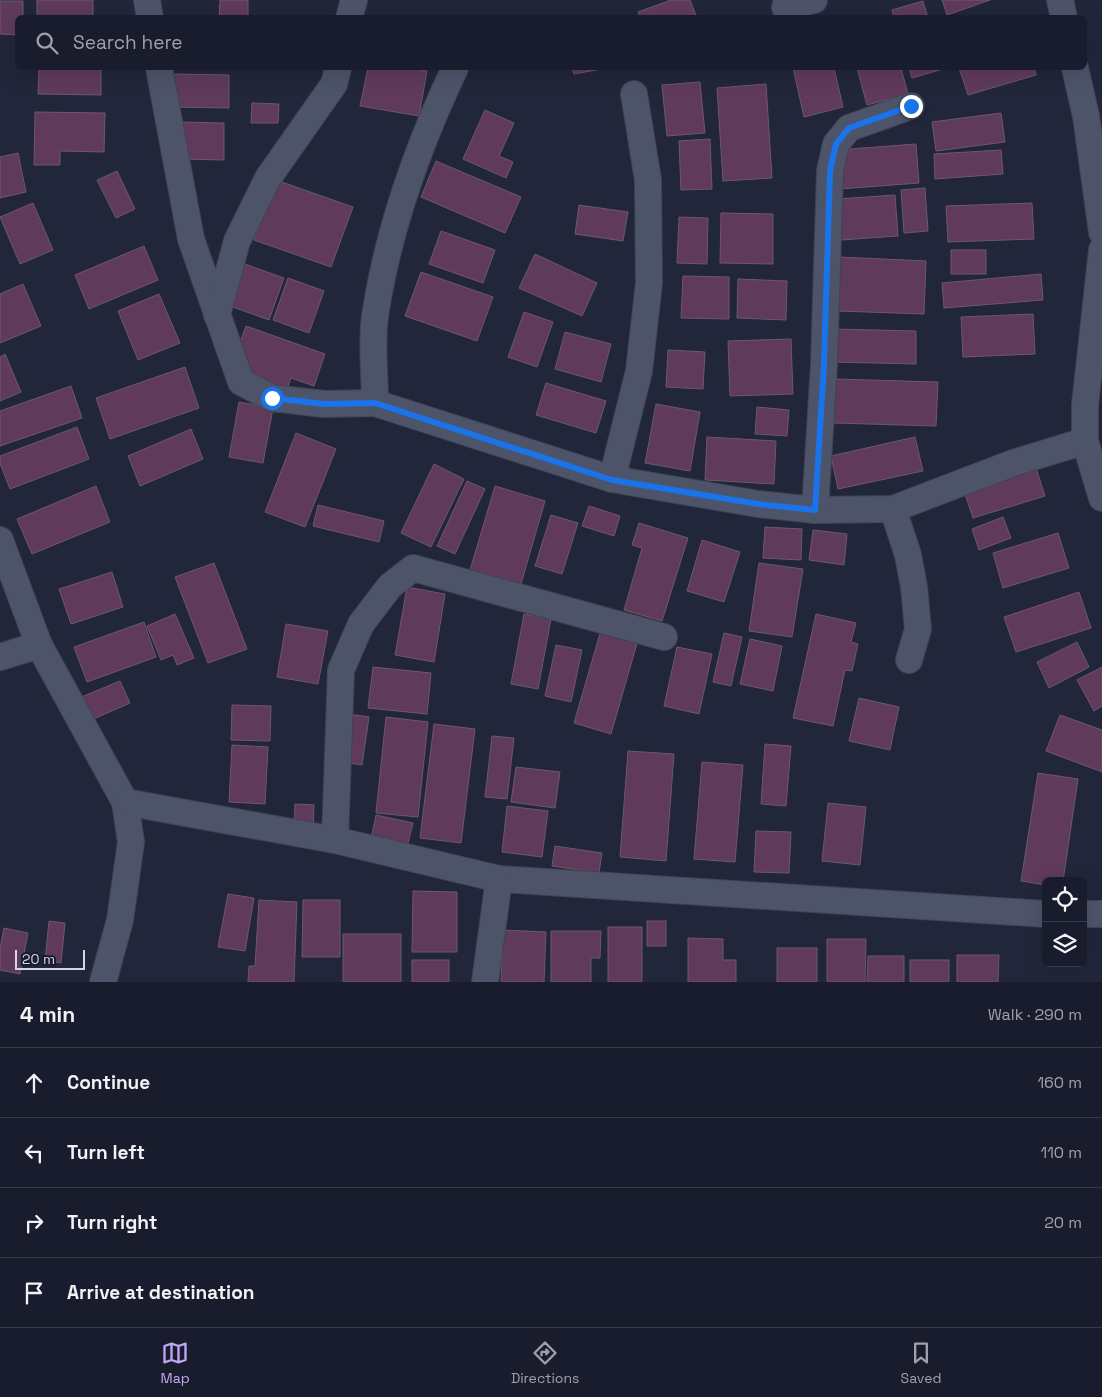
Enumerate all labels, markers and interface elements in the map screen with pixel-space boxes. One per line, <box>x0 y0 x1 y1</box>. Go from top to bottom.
search box <box>15 15 1087 70</box>
icon: search <box>33 29 61 57</box>
text: Search here <box>73 30 183 55</box>
route end <box>900 95 923 118</box>
route start <box>261 387 284 410</box>
map controls <box>1042 877 1087 967</box>
button: locate <box>1042 877 1087 922</box>
button: layers <box>1042 922 1087 967</box>
scale bar <box>15 947 85 970</box>
text: 20 m <box>22 950 55 968</box>
text: 4 min <box>20 1001 75 1028</box>
text: Walk · 290 m <box>988 1004 1082 1025</box>
icon: ahead <box>20 1069 48 1097</box>
text: Continue <box>67 1070 150 1095</box>
text: 160 m <box>1037 1072 1082 1093</box>
icon: left <box>20 1139 48 1167</box>
text: Turn left <box>67 1140 145 1165</box>
text: 110 m <box>1040 1142 1082 1163</box>
icon: right <box>20 1209 48 1237</box>
text: Turn right <box>67 1210 157 1235</box>
text: 20 m <box>1044 1212 1082 1233</box>
icon: arrive <box>20 1279 48 1307</box>
text: Arrive at destination <box>67 1280 255 1305</box>
tab: Map <box>161 1339 190 1387</box>
tab: Directions <box>511 1339 579 1387</box>
tab: Saved <box>901 1339 941 1387</box>

